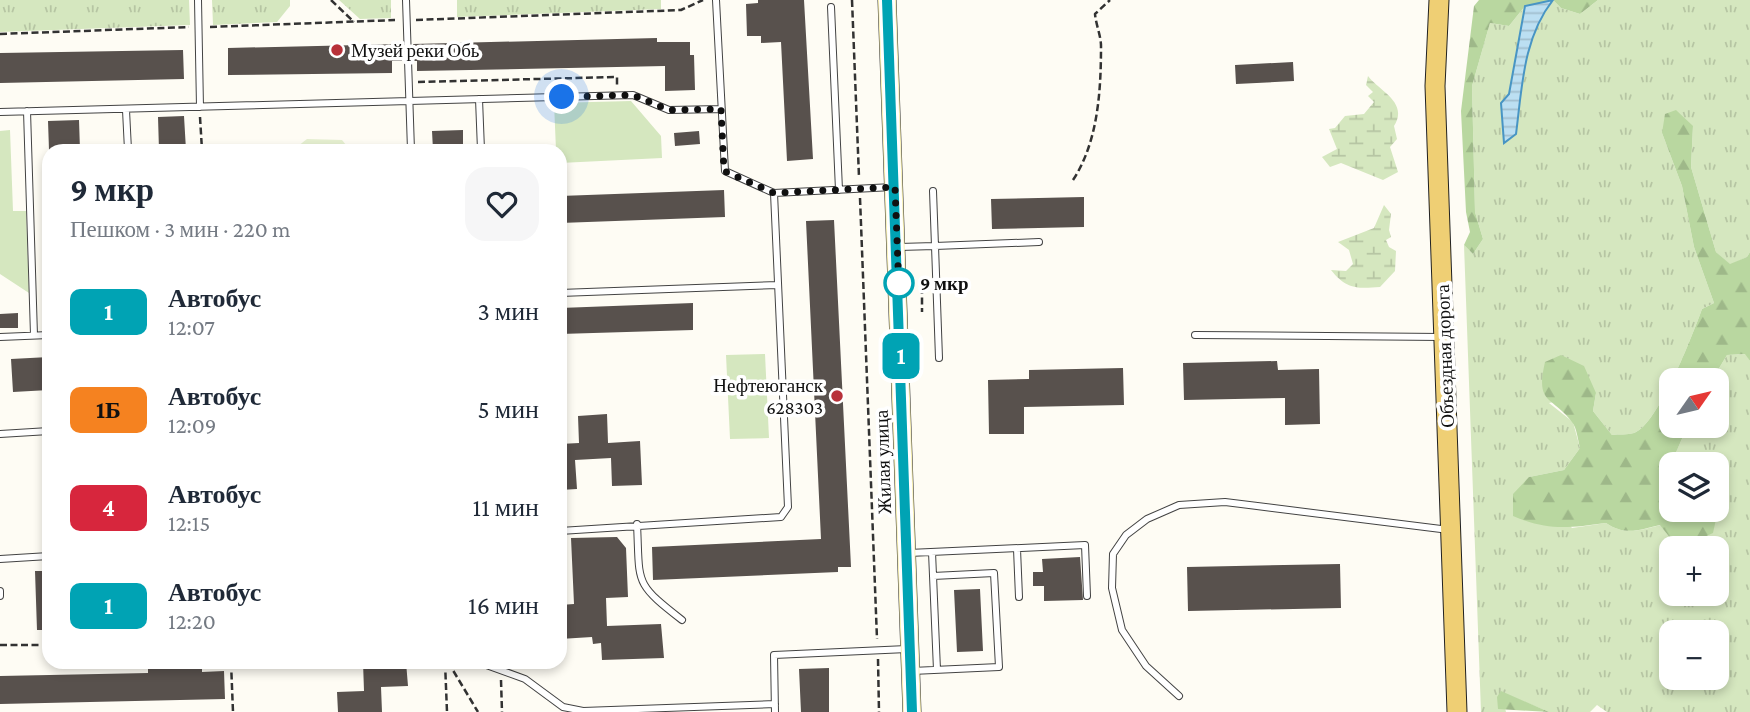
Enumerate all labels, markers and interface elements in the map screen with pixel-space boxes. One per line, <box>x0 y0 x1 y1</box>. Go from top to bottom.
place label: Музей реки Обь <box>351 40 480 61</box>
marker: Музей реки Обь <box>329 42 345 58</box>
your location <box>544 79 579 114</box>
button: heart <box>465 167 539 241</box>
text: 9 мкр <box>70 171 154 208</box>
text: Пешком · 3 мин · 220 m <box>70 216 290 242</box>
marker: 9 мкр <box>884 268 914 298</box>
place label: 9 мкр <box>920 273 968 294</box>
street label: Объездная дорога <box>1432 283 1458 428</box>
text: Автобус <box>168 284 261 313</box>
text: 3 мин <box>478 297 539 326</box>
text: 1 <box>104 298 113 325</box>
text: 12:07 <box>168 314 215 340</box>
line badge: 1 <box>878 333 924 379</box>
text: 1 <box>897 342 905 369</box>
north arrow <box>1659 368 1729 438</box>
map controls <box>1659 368 1729 690</box>
place label: Нефтеюганск 628303 <box>713 375 824 418</box>
text: Автобус <box>168 382 261 411</box>
marker: Нефтеюганск 628303 <box>829 388 845 404</box>
text: 5 мин <box>478 395 539 424</box>
text: 1Б <box>96 396 121 423</box>
street label: Жилая улица <box>871 409 895 514</box>
text: 12:09 <box>168 412 217 438</box>
button: layers <box>1659 452 1729 522</box>
text: Автобус <box>168 480 261 509</box>
text: 11 мин <box>473 493 539 522</box>
text: 4 <box>102 494 115 521</box>
text: 12:15 <box>168 510 210 536</box>
button: + <box>1659 536 1729 606</box>
text: Автобус <box>168 578 261 607</box>
text: 16 мин <box>468 591 539 620</box>
text: 1 <box>104 592 113 619</box>
text: 12:20 <box>168 608 216 634</box>
button: − <box>1659 620 1729 690</box>

